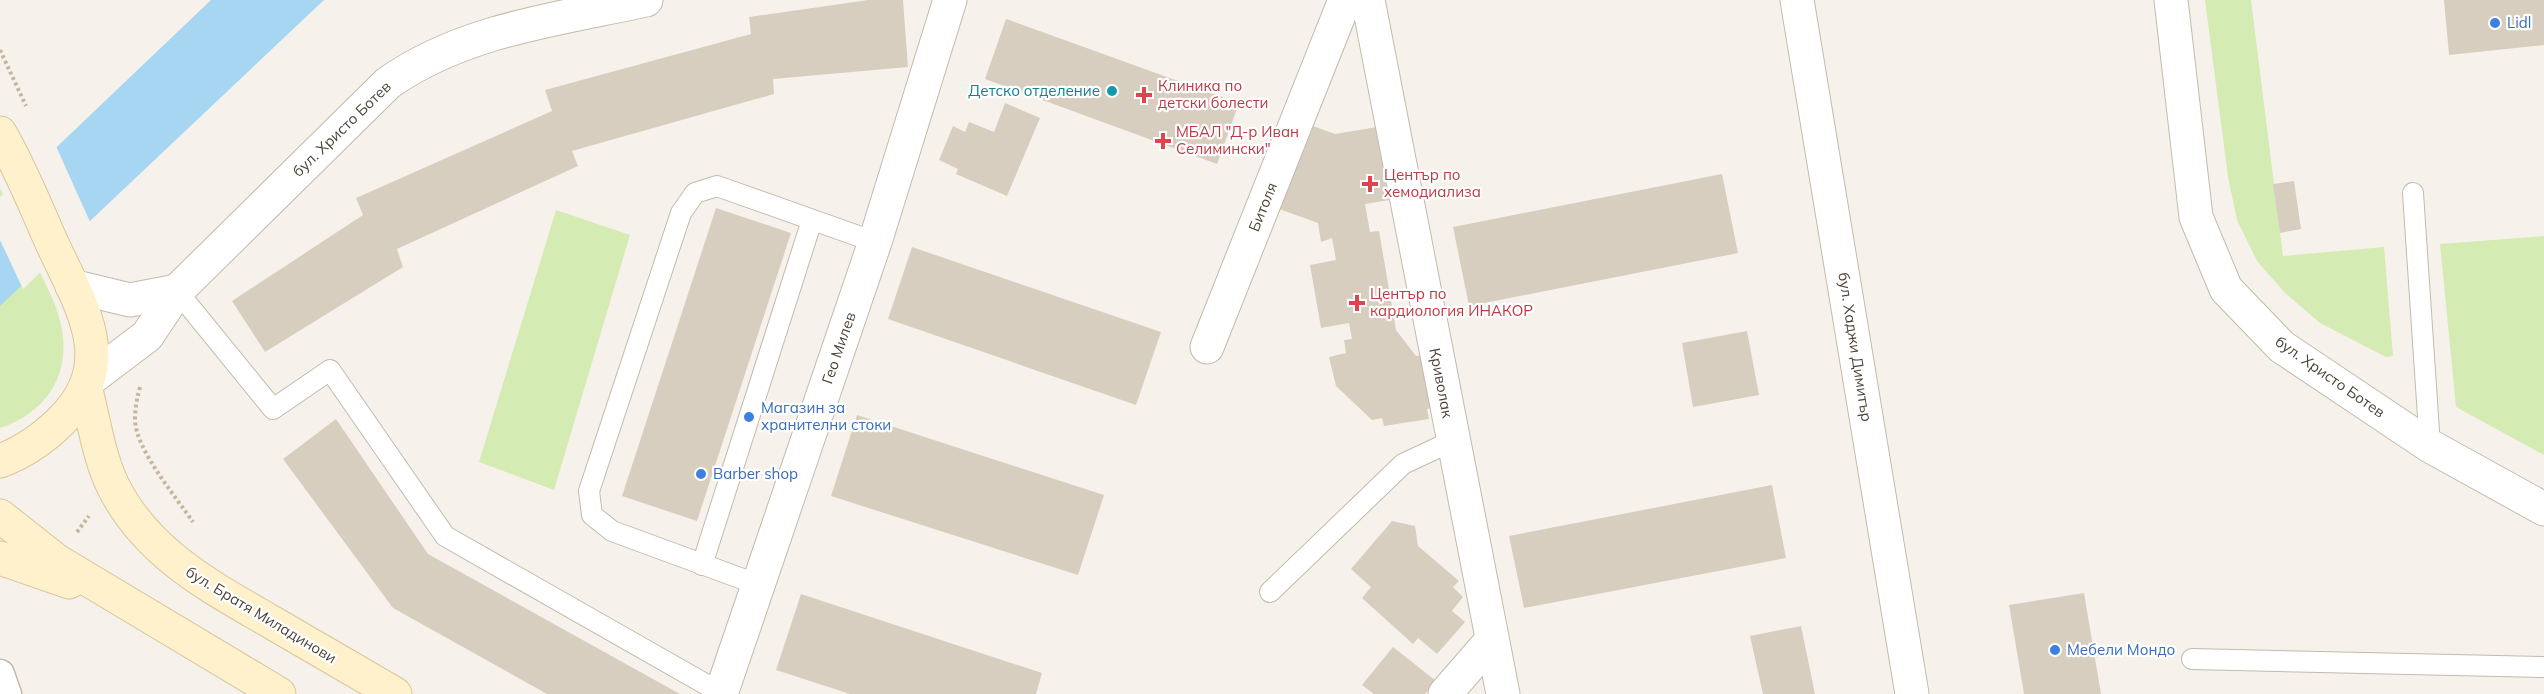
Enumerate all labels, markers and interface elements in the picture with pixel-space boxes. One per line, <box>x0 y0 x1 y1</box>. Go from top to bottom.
place label: Lidl <box>2507 13 2531 32</box>
marker: Lidl <box>2488 16 2502 30</box>
place label: Клиника по детски болести <box>1158 76 1268 112</box>
street label: бул. Христо Ботев <box>288 77 395 181</box>
place label: Детско отделение <box>968 81 1100 100</box>
marker: Детско отделение <box>1105 84 1119 98</box>
marker: Клиника по детски болести <box>1135 86 1153 104</box>
place label: МБАЛ "Д-р Иван Селимински" <box>1176 122 1299 158</box>
marker: МБАЛ "Д-р Иван Селимински" <box>1154 132 1172 150</box>
place label: Център по хемодиализа <box>1384 165 1481 201</box>
marker: Център по хемодиализа <box>1361 175 1379 193</box>
street label: Битоля <box>1244 179 1281 234</box>
street label: бул. Хаджи Димитър <box>1834 271 1877 423</box>
place label: Център по кардиология ИНАКОР <box>1370 284 1533 320</box>
marker: Център по кардиология ИНАКОР <box>1348 294 1366 312</box>
street label: Гео Милев <box>817 309 860 386</box>
street label: бул. Христо Ботев <box>2272 332 2389 422</box>
street label: Криволак <box>1425 346 1458 420</box>
place label: Магазин за хранителни стоки <box>761 398 891 434</box>
marker: Магазин за хранителни стоки <box>742 410 756 424</box>
place label: Barber shop <box>713 464 798 483</box>
marker: Barber shop <box>694 467 708 481</box>
street label: бул. Братя Миладинови <box>182 562 340 667</box>
place label: Мебели Мондо <box>2067 640 2175 659</box>
marker: Мебели Мондо <box>2048 643 2062 657</box>

